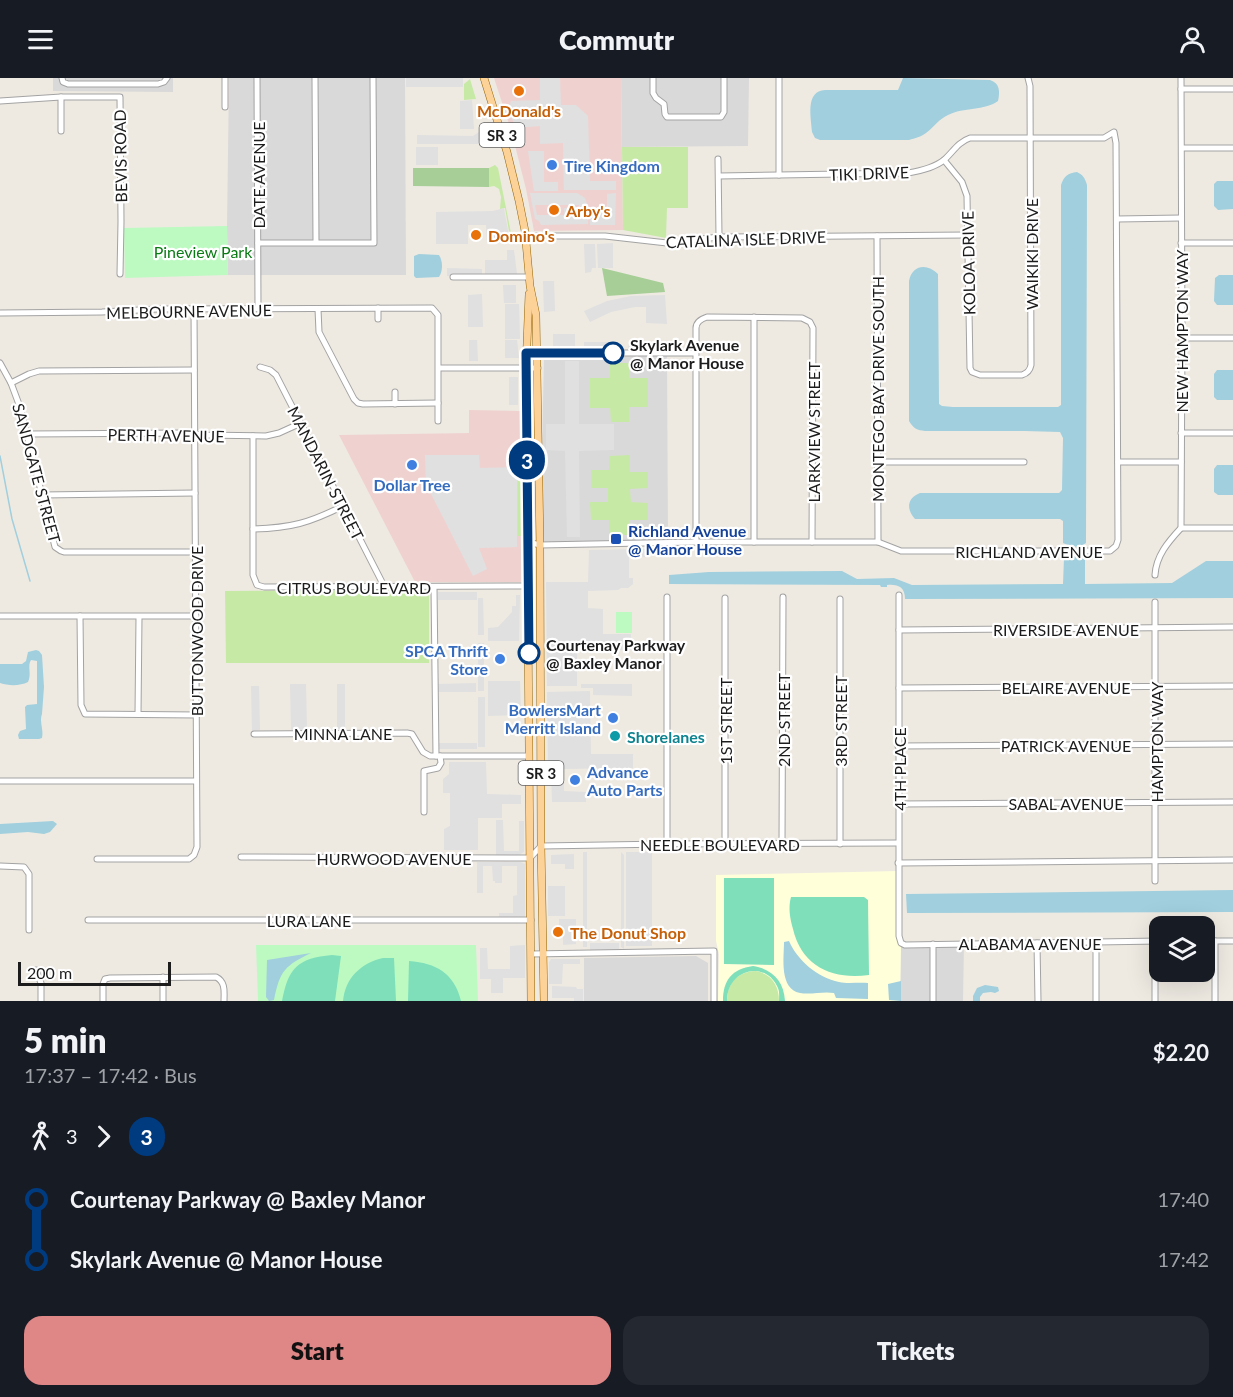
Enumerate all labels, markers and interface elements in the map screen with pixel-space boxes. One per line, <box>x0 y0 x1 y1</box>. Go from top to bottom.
icon: menu <box>24 23 57 56</box>
text: Commutr <box>559 23 674 56</box>
icon: person <box>1176 23 1209 56</box>
marker: McDonald's <box>512 84 526 98</box>
place label: McDonald's <box>477 101 561 120</box>
street label: BEVIS ROAD <box>110 109 130 203</box>
street label: DATE AVENUE <box>249 121 268 229</box>
road number: SR 3 <box>480 123 524 147</box>
place label: Tire Kingdom <box>564 156 660 175</box>
marker: Tire Kingdom <box>545 158 559 172</box>
street label: TIKI DRIVE <box>829 162 909 184</box>
street label: WAIKIKI DRIVE <box>1022 198 1041 310</box>
place label: Arby's <box>565 201 611 220</box>
marker: Arby's <box>547 203 561 217</box>
street label: KOLOA DRIVE <box>958 211 978 315</box>
place label: Domino's <box>488 226 555 245</box>
street label: CATALINA ISLE DRIVE <box>666 227 826 251</box>
marker: Domino's <box>469 228 483 242</box>
park label: Pineview Park <box>154 242 253 261</box>
street label: NEW HAMPTON WAY <box>1172 250 1191 412</box>
street label: MONTEGO BAY DRIVE SOUTH <box>868 276 887 502</box>
street label: MELBOURNE AVENUE <box>106 300 272 322</box>
place label: Skylark Avenue @ Manor House <box>630 335 744 372</box>
marker: Skylark Avenue @ Manor House <box>602 342 624 364</box>
street label: LARKVIEW STREET <box>804 361 823 502</box>
street label: SANDGATE STREET <box>9 401 65 545</box>
street label: MANDARIN STREET <box>284 403 368 544</box>
street label: PERTH AVENUE <box>107 424 225 446</box>
line badge: 3 <box>508 440 546 479</box>
text: 3 <box>521 448 533 473</box>
marker: Dollar Tree <box>405 458 419 472</box>
place label: Dollar Tree <box>373 475 451 494</box>
place label: Richland Avenue @ Manor House <box>628 521 747 558</box>
marker: Richland Avenue @ Manor House <box>609 532 623 546</box>
street label: RICHLAND AVENUE <box>955 542 1103 561</box>
street label: BUTTONWOOD DRIVE <box>187 546 206 716</box>
street label: CITRUS BOULEVARD <box>277 578 431 597</box>
street label: RIVERSIDE AVENUE <box>993 620 1139 639</box>
place label: Courtenay Parkway @ Baxley Manor <box>546 635 686 672</box>
place label: SPCA Thrift Store <box>405 641 489 678</box>
marker: Courtenay Parkway @ Baxley Manor <box>518 642 540 664</box>
marker: SPCA Thrift Store <box>493 652 507 666</box>
street label: 2ND STREET <box>774 673 793 767</box>
street label: 3RD STREET <box>831 675 850 767</box>
street label: 1ST STREET <box>716 677 735 765</box>
street label: BELAIRE AVENUE <box>1001 678 1131 697</box>
street label: HAMPTON WAY <box>1147 682 1166 802</box>
place label: BowlersMart Merritt Island <box>505 700 601 737</box>
marker: BowlersMart Merritt Island <box>606 711 620 725</box>
street label: MINNA LANE <box>294 724 392 743</box>
place label: Shorelanes <box>627 727 705 746</box>
street label: 4TH PLACE <box>890 727 909 811</box>
marker: Shorelanes <box>608 729 622 743</box>
street label: PATRICK AVENUE <box>1001 736 1131 755</box>
road number: SR 3 <box>518 761 564 785</box>
place label: Advance Auto Parts <box>586 762 663 799</box>
marker: Advance Auto Parts <box>568 773 582 787</box>
street label: SABAL AVENUE <box>1009 794 1123 813</box>
street label: NEEDLE BOULEVARD <box>640 835 800 854</box>
street label: HURWOOD AVENUE <box>317 849 471 868</box>
street label: LURA LANE <box>267 911 351 930</box>
map controls <box>1149 916 1215 982</box>
button: layers <box>1149 916 1215 982</box>
place label: The Donut Shop <box>570 923 686 942</box>
marker: The Donut Shop <box>551 925 565 939</box>
street label: ALABAMA AVENUE <box>959 934 1101 953</box>
scale bar <box>18 959 171 986</box>
text: 200 m <box>27 963 72 982</box>
text: 5 min <box>24 1020 106 1060</box>
text: $2.20 <box>1153 1039 1209 1066</box>
text: 17:37 – 17:42 · Bus <box>24 1063 197 1087</box>
icon: walk <box>24 1120 57 1153</box>
icon: forward <box>87 1120 120 1153</box>
text: 3 <box>66 1124 78 1148</box>
text: 3 <box>141 1124 153 1149</box>
text: Courtenay Parkway @ Baxley Manor <box>70 1186 425 1213</box>
text: 17:40 <box>1158 1187 1209 1211</box>
text: Skylark Avenue @ Manor House <box>70 1246 383 1273</box>
text: 17:42 <box>1158 1247 1209 1271</box>
button: Start <box>24 1316 611 1385</box>
button: Tickets <box>623 1316 1209 1385</box>

